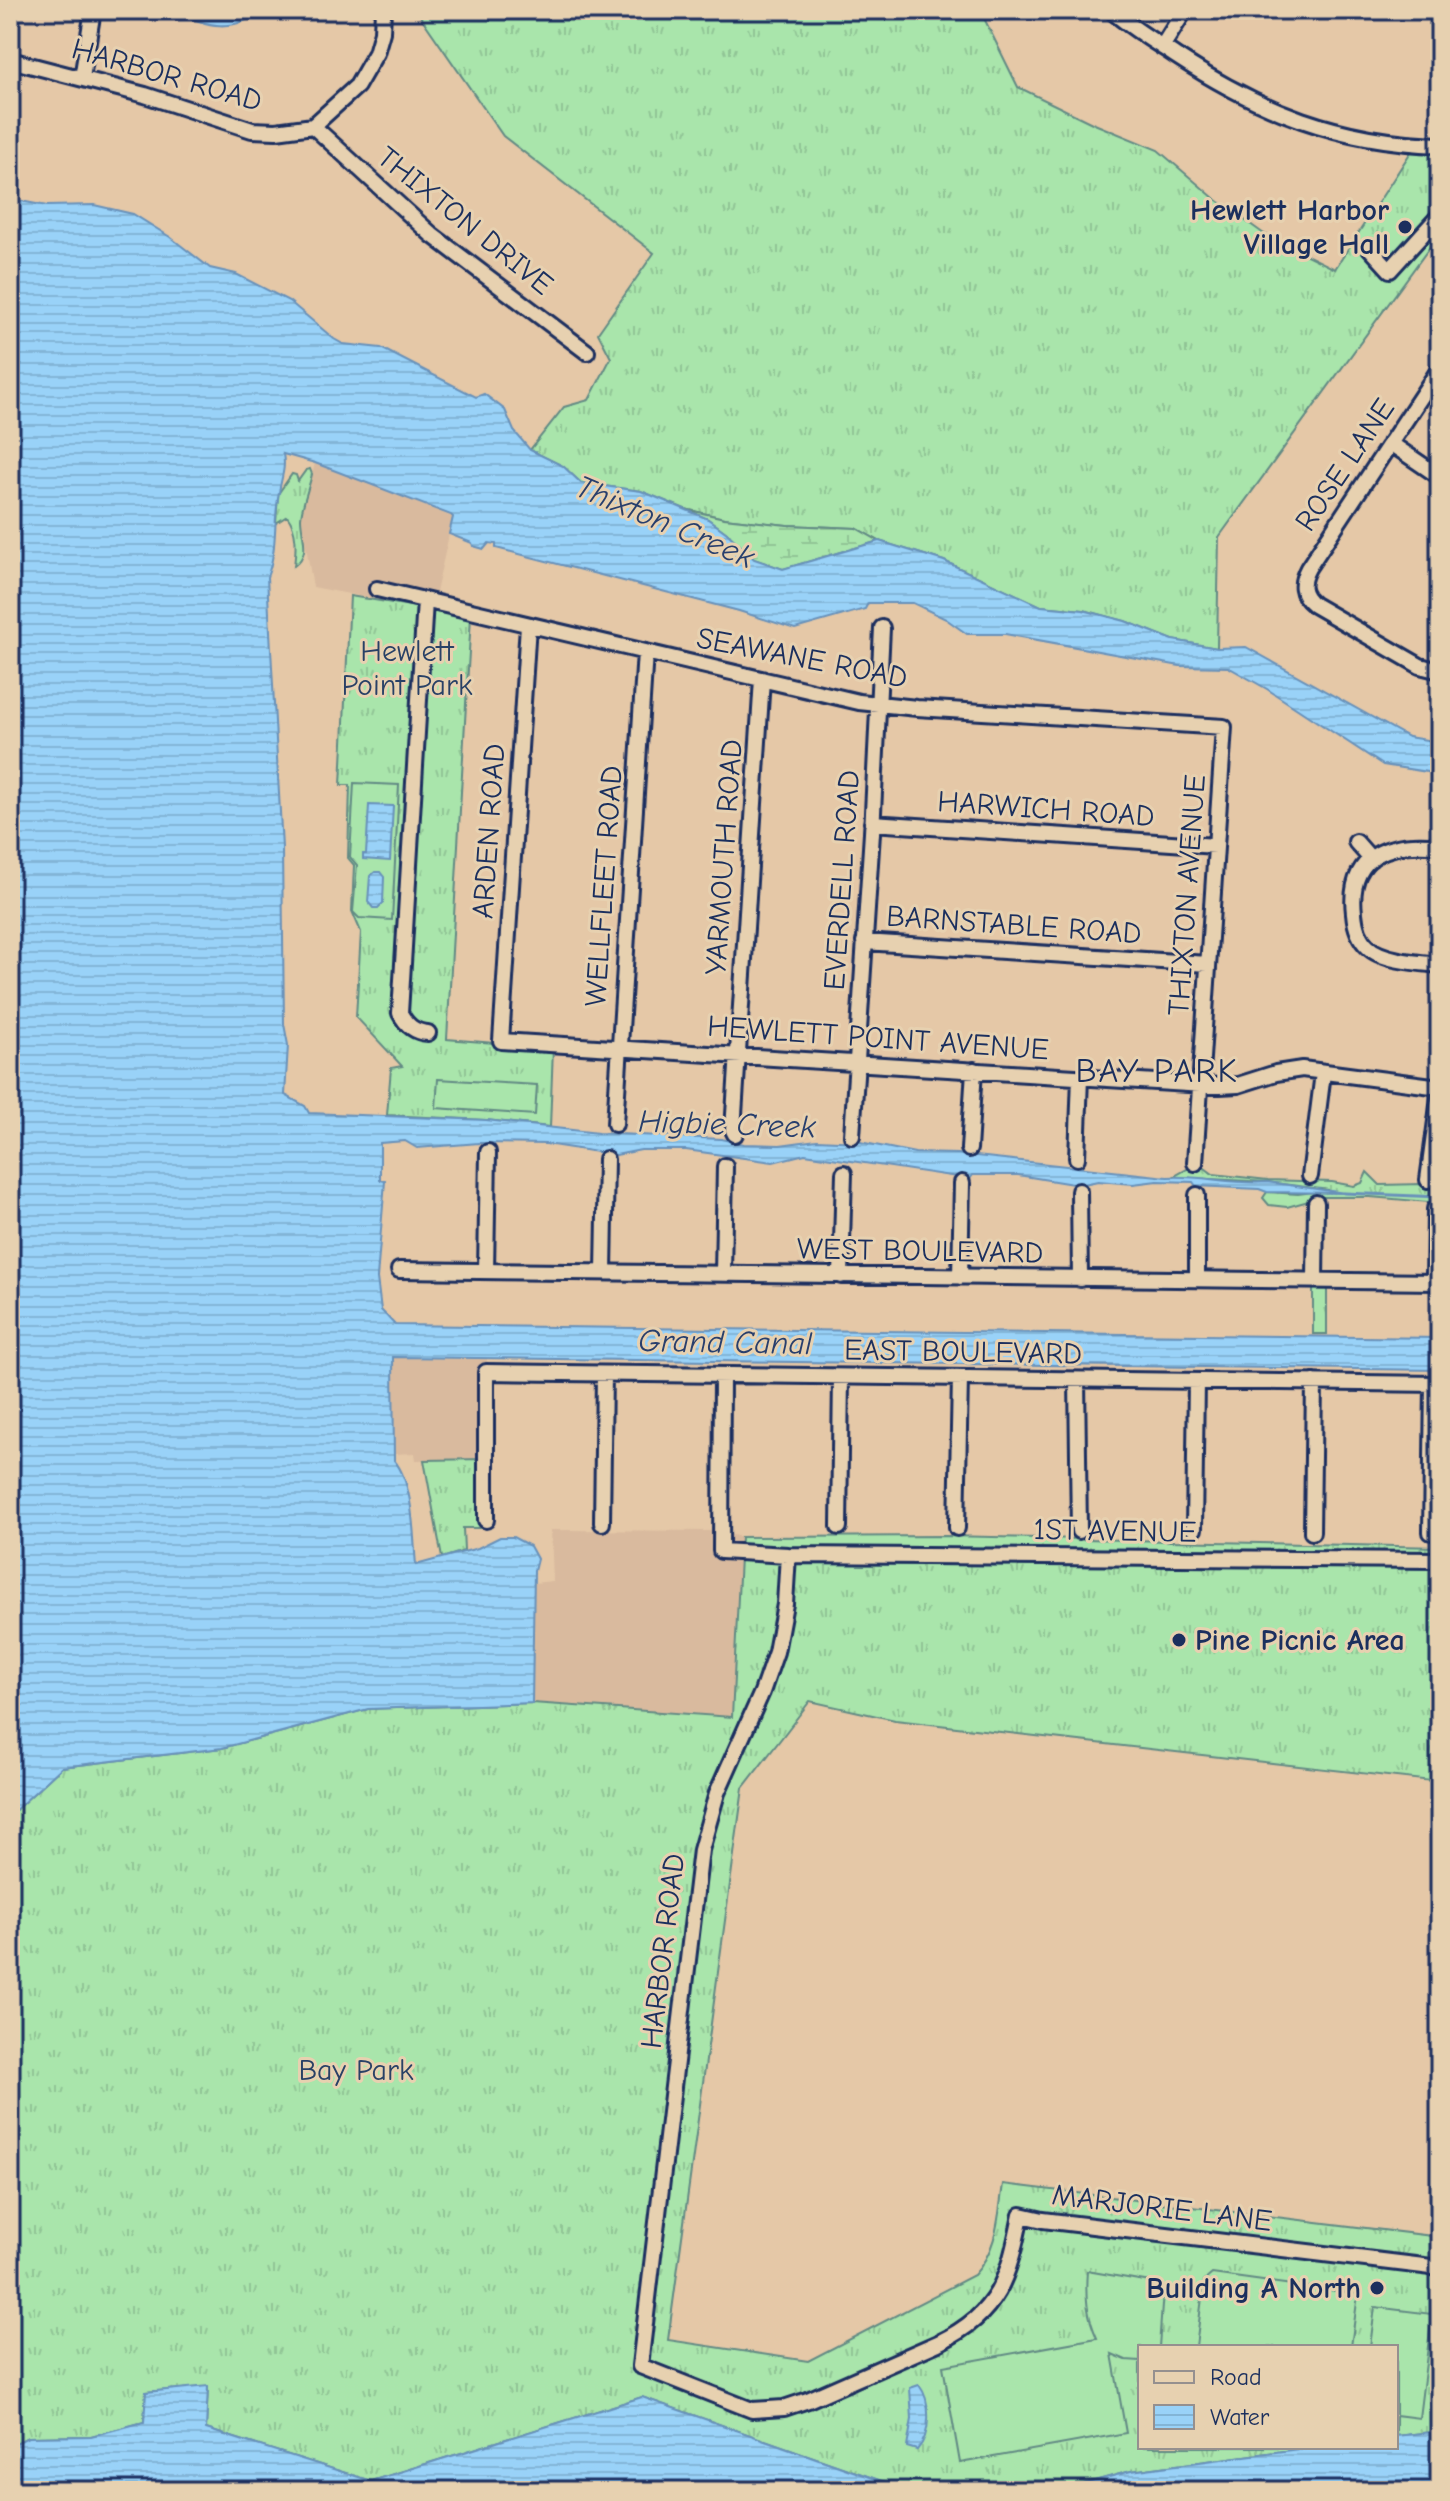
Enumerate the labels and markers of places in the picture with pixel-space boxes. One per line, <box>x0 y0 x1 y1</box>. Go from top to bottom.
place label: Hewlett Harbor Village Hall <box>1190 193 1389 262</box>
marker: Hewlett Harbor Village Hall <box>1396 218 1414 236</box>
place label: Pine Picnic Area <box>1195 1623 1405 1658</box>
marker: Pine Picnic Area <box>1170 1631 1188 1649</box>
place label: Building A North <box>1146 2271 1361 2306</box>
marker: Building A North <box>1368 2279 1386 2297</box>

